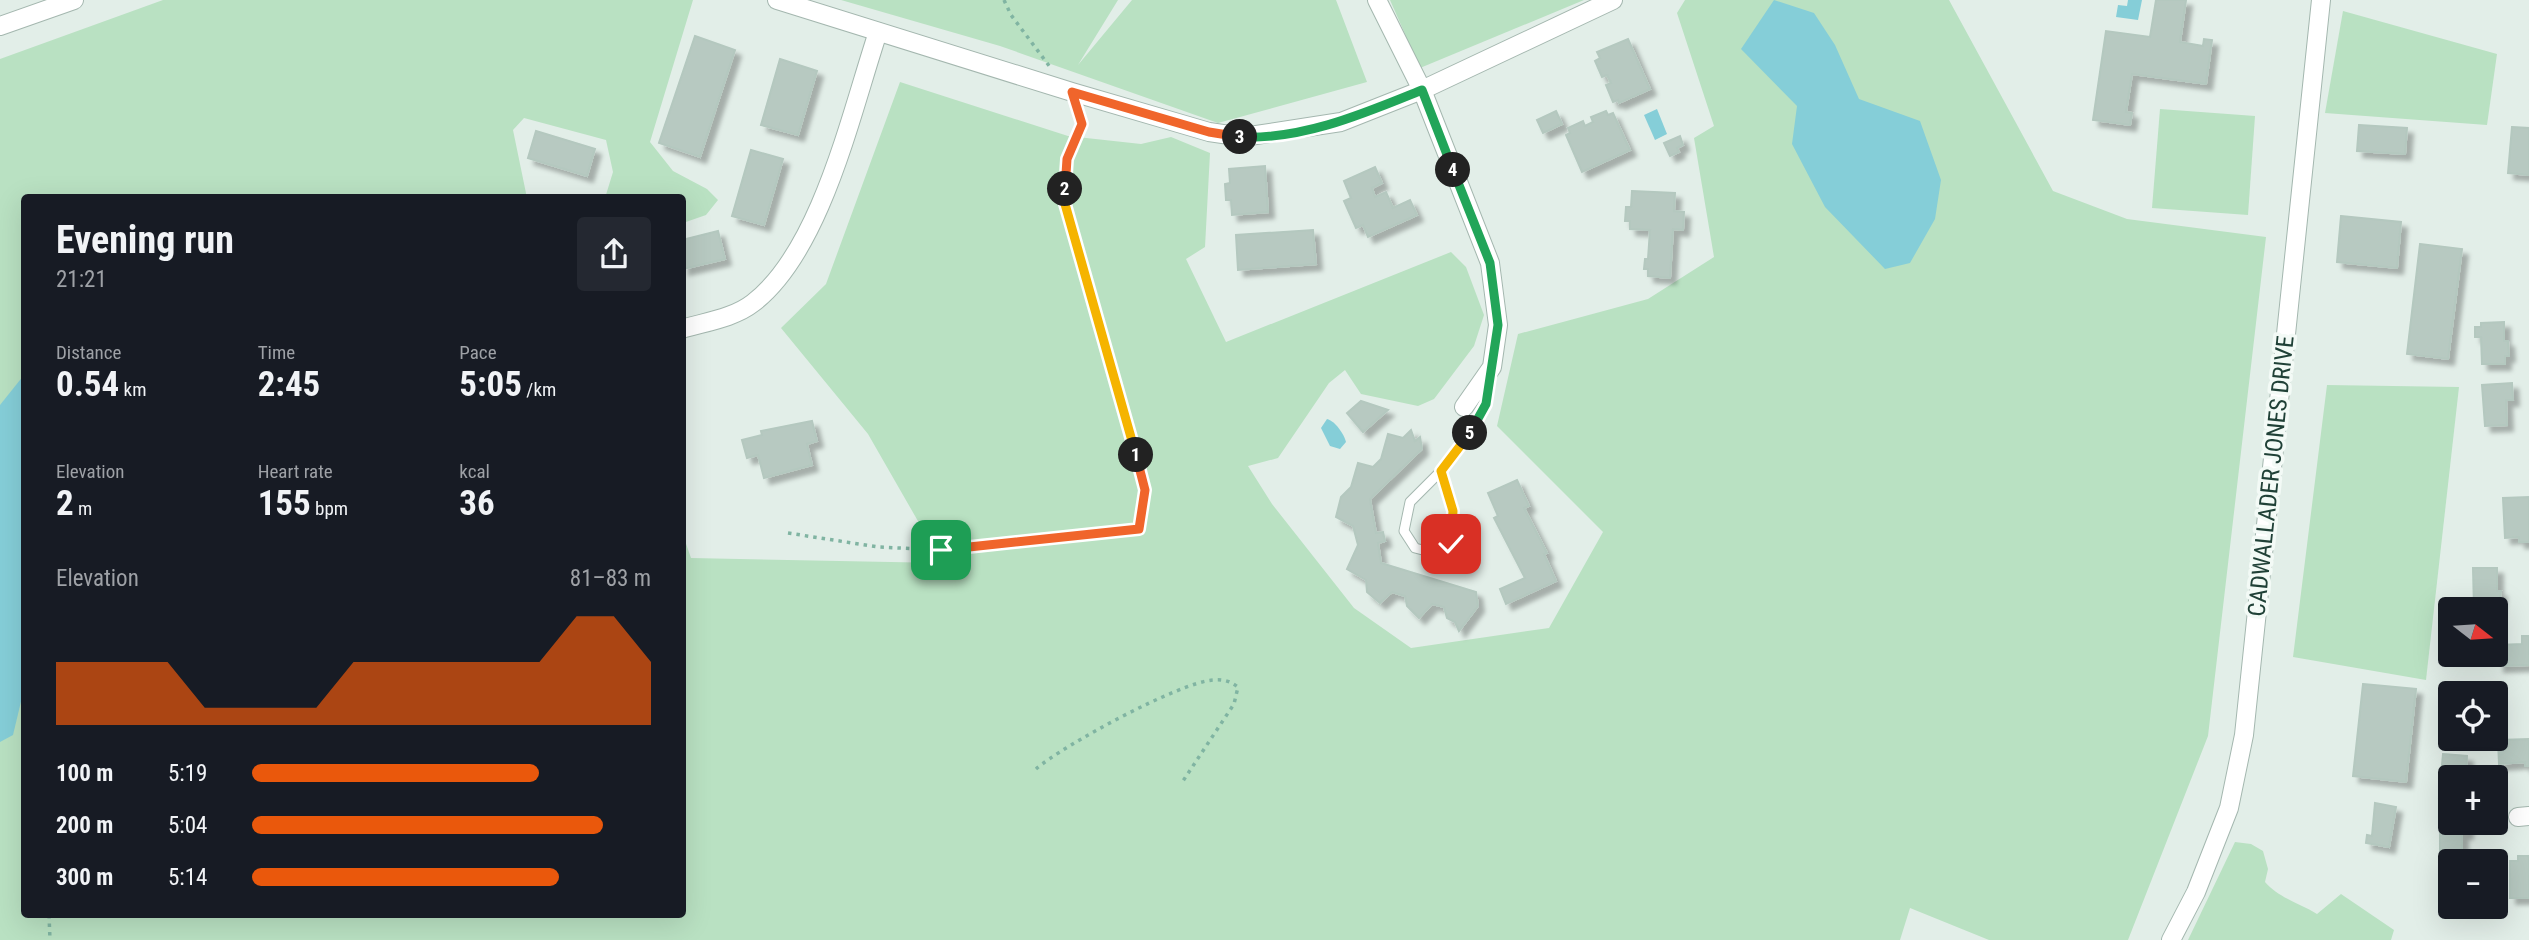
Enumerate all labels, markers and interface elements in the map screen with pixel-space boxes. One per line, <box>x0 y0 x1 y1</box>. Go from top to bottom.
pin: 3 <box>1222 120 1258 154</box>
text: 3 <box>1235 125 1244 148</box>
pin: 4 <box>1436 152 1470 188</box>
text: 4 <box>1448 158 1457 181</box>
pin: 2 <box>1048 172 1082 206</box>
text: 2 <box>1060 177 1069 200</box>
button: share <box>577 217 651 291</box>
text: Evening run <box>56 218 234 262</box>
text: 21:21 <box>56 266 107 293</box>
street label: CADWALLADER JONES DRIVE <box>2242 334 2300 618</box>
text: Distance <box>56 341 121 364</box>
text: Time <box>258 341 295 364</box>
text: Pace <box>459 341 497 364</box>
text: 0.54 <box>56 364 119 405</box>
text: 2:45 <box>258 364 320 405</box>
text: 5:05 <box>459 364 522 405</box>
text: km <box>119 378 146 401</box>
text: /km <box>522 378 556 401</box>
pin: 5 <box>1452 416 1488 450</box>
text: 5 <box>1465 421 1474 444</box>
pin: 1 <box>1118 438 1154 472</box>
text: 1 <box>1131 443 1140 466</box>
text: Elevation <box>56 460 124 483</box>
text: Heart rate <box>258 460 333 483</box>
text: kcal <box>459 460 490 483</box>
text: 2 <box>56 483 74 524</box>
text: 155 <box>258 483 311 524</box>
text: 36 <box>459 483 495 524</box>
text: m <box>74 497 92 520</box>
text: bpm <box>311 497 348 520</box>
pin <box>1421 514 1481 574</box>
pin <box>911 520 971 580</box>
icon: check <box>1432 525 1470 563</box>
icon: arrive <box>922 531 960 569</box>
text: Elevation <box>56 565 139 592</box>
text: 81–83 m <box>570 565 651 592</box>
north arrow <box>2438 597 2508 667</box>
map controls <box>2438 597 2508 919</box>
button: locate <box>2438 681 2508 751</box>
text: 100 m <box>56 760 113 787</box>
text: 5:19 <box>168 760 207 787</box>
button: + <box>2438 765 2508 835</box>
text: 200 m <box>56 812 113 839</box>
text: 5:04 <box>168 812 207 839</box>
button: − <box>2438 849 2508 919</box>
text: 300 m <box>56 864 113 891</box>
text: 5:14 <box>168 864 207 891</box>

